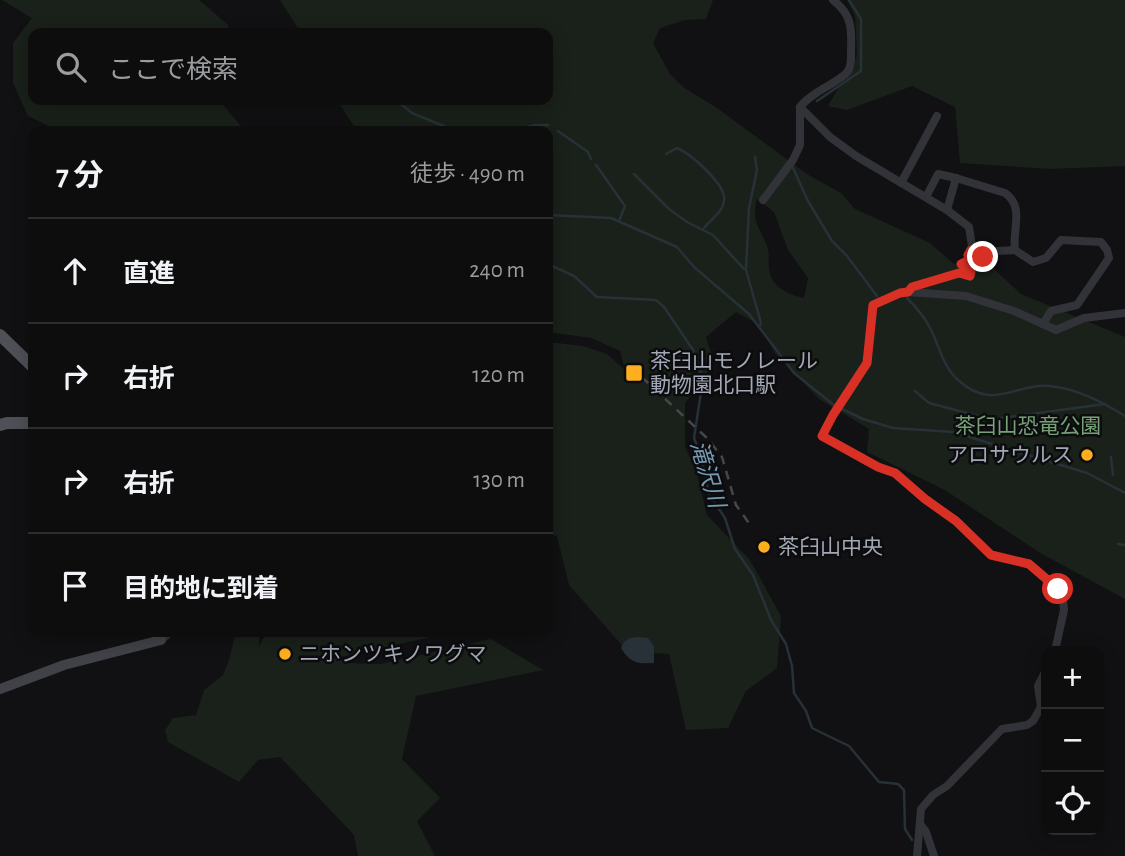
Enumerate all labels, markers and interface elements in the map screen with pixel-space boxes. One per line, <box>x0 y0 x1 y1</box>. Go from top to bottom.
search box <box>28 28 553 105</box>
icon: search <box>52 48 90 86</box>
text: ここで検索 <box>108 57 238 83</box>
text: 7 分 <box>56 161 104 191</box>
text: 徒歩 · 490 m <box>410 163 525 186</box>
route end <box>967 241 998 272</box>
icon: ahead <box>56 252 94 290</box>
text: 240 m <box>469 259 525 282</box>
text: 直進 <box>123 261 175 287</box>
place label: 茶臼山モノレール 動物園北口駅 <box>650 350 818 396</box>
icon: right <box>56 357 94 395</box>
marker: 茶臼山モノレール 動物園北口駅 <box>624 363 644 383</box>
text: 120 m <box>472 364 525 387</box>
text: 右折 <box>123 366 175 392</box>
park label: 茶臼山恐竜公園 <box>955 415 1102 437</box>
water label: 滝沢川 <box>685 437 730 514</box>
place label: アロサウルス <box>947 445 1073 466</box>
marker: アロサウルス <box>1079 447 1095 463</box>
icon: right <box>56 462 94 500</box>
text: 130 m <box>473 469 525 492</box>
text: 右折 <box>123 471 175 497</box>
place label: 茶臼山中央 <box>778 536 883 558</box>
marker: 茶臼山中央 <box>756 539 772 555</box>
icon: arrive <box>56 567 94 605</box>
route start <box>1042 573 1073 604</box>
text: 目的地に到着 <box>123 576 279 602</box>
place label: ニホンツキノワグマ <box>299 643 487 665</box>
marker: ニホンツキノワグマ <box>277 646 293 662</box>
map controls <box>1041 646 1104 835</box>
button: + <box>1041 646 1104 709</box>
button: − <box>1041 709 1104 772</box>
button: locate <box>1041 772 1104 835</box>

